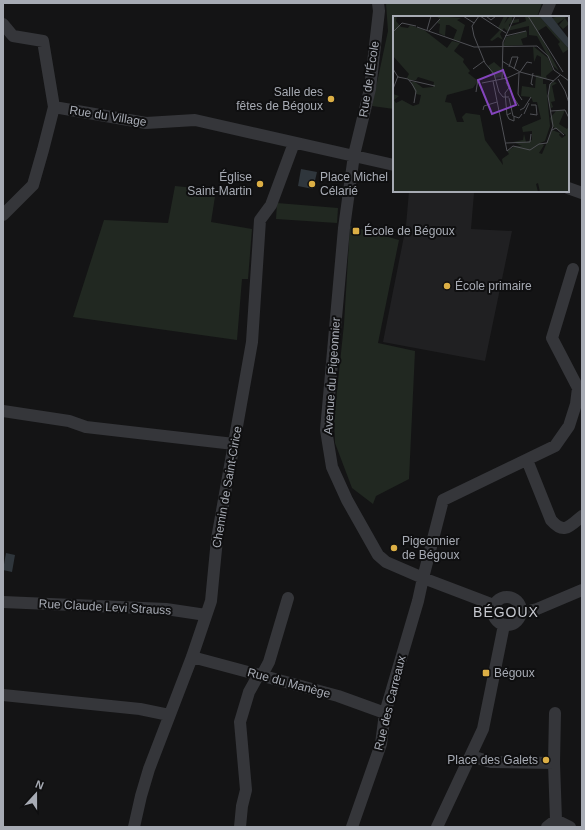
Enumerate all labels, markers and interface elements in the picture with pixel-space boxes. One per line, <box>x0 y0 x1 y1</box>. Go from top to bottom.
inset map <box>393 16 569 192</box>
street label: Rue de l'École <box>355 39 382 118</box>
place label: Salle des fêtes de Bégoux <box>236 85 323 113</box>
marker: Salle des fêtes de Bégoux <box>326 94 336 104</box>
street label: Rue du Village <box>68 103 148 129</box>
place label: Église Saint-Martin <box>187 169 252 198</box>
place label: Place Michel Célarié <box>320 170 388 198</box>
marker: Église Saint-Martin <box>255 179 265 189</box>
marker: Place Michel Célarié <box>307 179 317 189</box>
place label: École de Bégoux <box>364 223 455 238</box>
marker: École de Bégoux <box>351 226 361 236</box>
place label: École primaire <box>455 278 532 293</box>
marker: École primaire <box>442 281 452 291</box>
street label: Avenue du Pigeonnier <box>321 317 343 435</box>
street label: Chemin de Saint-Cirice <box>209 425 245 549</box>
place label: Pigeonnier de Bégoux <box>402 534 459 562</box>
marker: Pigeonnier de Bégoux <box>389 543 399 553</box>
street label: Rue Claude Levi Strauss <box>38 597 172 617</box>
district label: BÉGOUX <box>473 604 539 620</box>
street label: Rue des Carreaux <box>371 654 409 752</box>
street label: Rue du Manège <box>246 665 332 701</box>
place label: Bégoux <box>494 666 535 680</box>
marker: Bégoux <box>481 668 491 678</box>
place label: Place des Galets <box>447 753 538 767</box>
marker: Place des Galets <box>541 755 551 765</box>
north arrow <box>16 774 56 814</box>
text: N <box>34 778 45 792</box>

